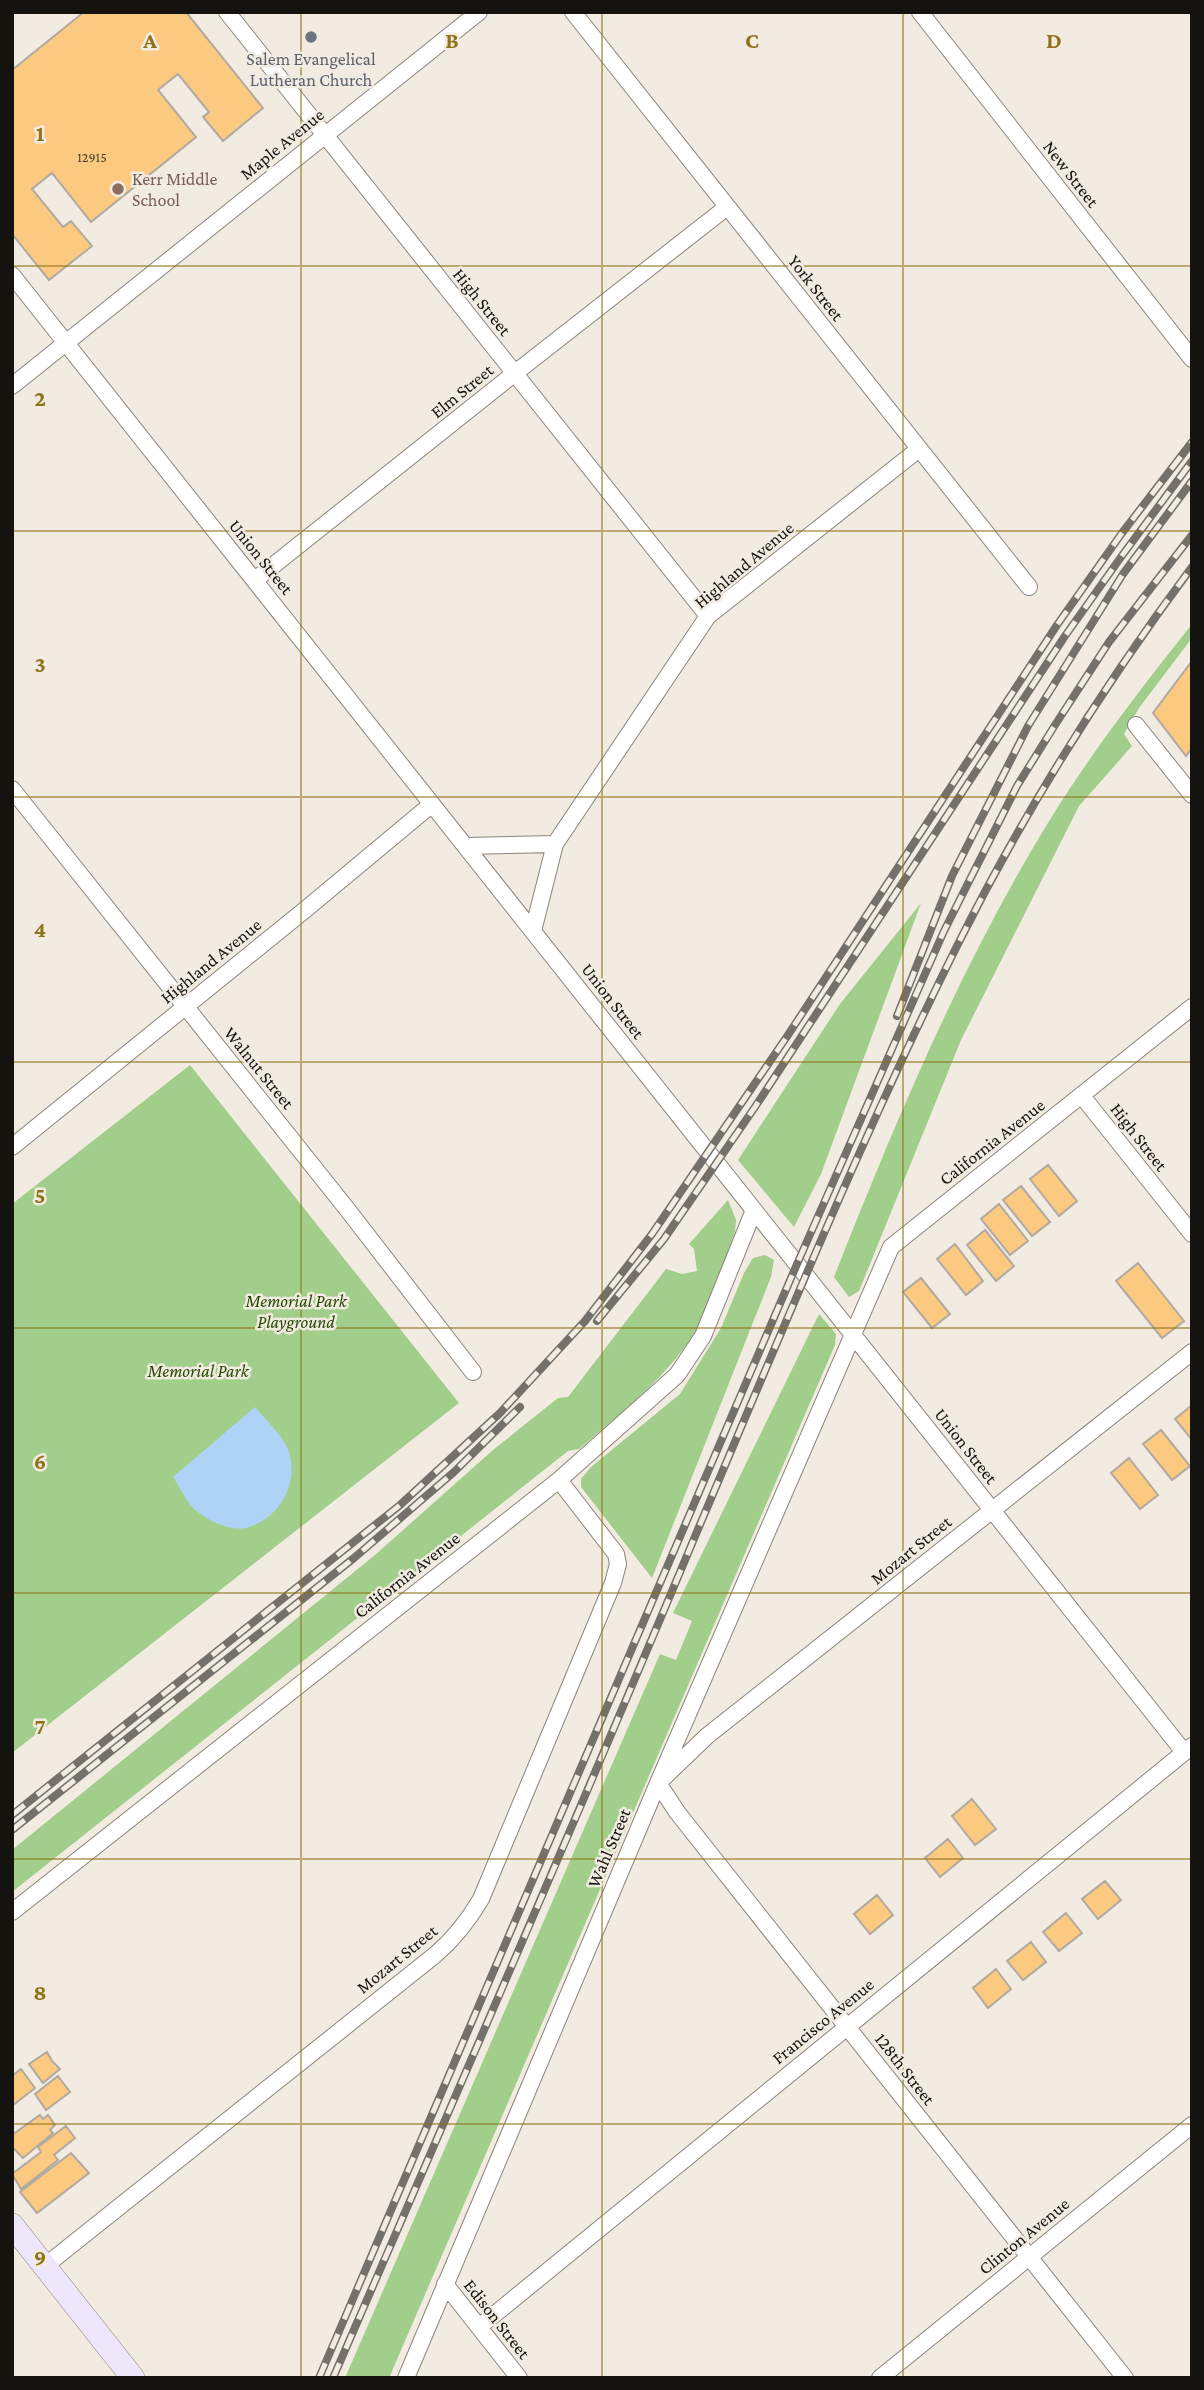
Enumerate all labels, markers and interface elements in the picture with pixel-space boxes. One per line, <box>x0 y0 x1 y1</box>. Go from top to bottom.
text: A <box>142 27 157 53</box>
text: B <box>445 27 459 53</box>
text: C <box>745 27 759 53</box>
text: D <box>1046 27 1062 53</box>
marker: Salem Evangelical Lutheran Church <box>303 29 319 45</box>
place label: Salem Evangelical Lutheran Church <box>246 49 376 90</box>
street label: Maple Avenue <box>236 104 328 184</box>
text: 1 <box>36 120 45 146</box>
street label: New Street <box>1039 137 1104 212</box>
house number: 12915 <box>77 149 107 165</box>
place label: Kerr Middle School <box>132 169 218 210</box>
marker: Kerr Middle School <box>110 181 126 197</box>
street label: York Street <box>784 251 848 326</box>
street label: High Street <box>449 264 516 340</box>
street label: Elm Street <box>427 359 498 422</box>
text: 2 <box>34 385 46 411</box>
street label: Union Street <box>225 516 298 599</box>
street label: Highland Avenue <box>690 518 798 612</box>
text: 3 <box>34 651 46 677</box>
street label: Highland Avenue <box>157 914 265 1008</box>
text: 4 <box>34 916 46 942</box>
street label: Union Street <box>577 959 649 1044</box>
street label: Walnut Street <box>220 1023 299 1114</box>
street label: California Avenue <box>935 1095 1049 1189</box>
street label: High Street <box>1106 1099 1172 1176</box>
text: 5 <box>34 1182 46 1208</box>
park label: Memorial Park Playground <box>244 1291 348 1332</box>
park label: Memorial Park <box>146 1361 250 1381</box>
street label: Union Street <box>930 1404 1002 1489</box>
text: 6 <box>34 1448 46 1474</box>
street label: Mozart Street <box>867 1511 956 1589</box>
street label: California Avenue <box>350 1528 464 1622</box>
text: 7 <box>34 1713 46 1739</box>
street label: Wahl Street <box>583 1804 635 1891</box>
street label: Mozart Street <box>353 1920 442 1998</box>
street label: Francisco Avenue <box>768 1974 878 2068</box>
text: 8 <box>33 1979 47 2005</box>
street label: 128th Street <box>871 2029 940 2110</box>
street label: Clinton Avenue <box>975 2193 1073 2279</box>
text: 9 <box>34 2244 46 2270</box>
street label: Edison Street <box>460 2275 535 2363</box>

